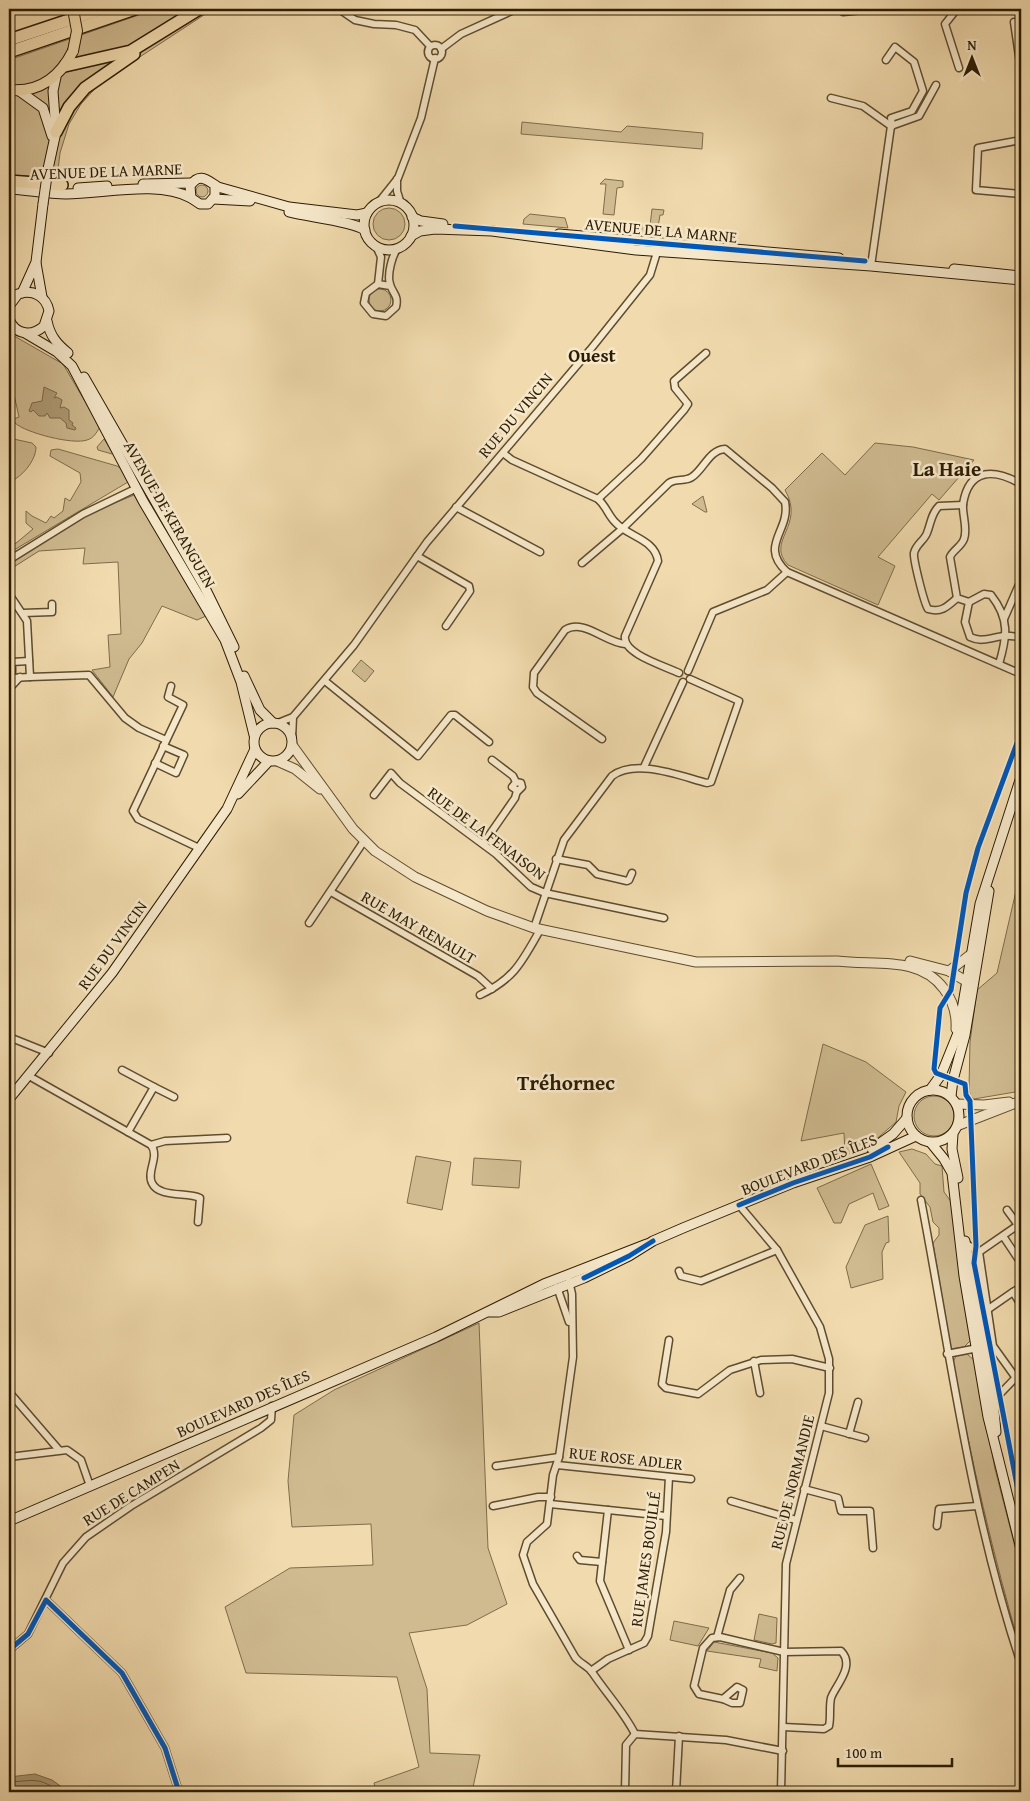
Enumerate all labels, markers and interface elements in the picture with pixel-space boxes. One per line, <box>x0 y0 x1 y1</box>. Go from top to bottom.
north arrow <box>948 32 998 82</box>
text: N <box>967 35 977 55</box>
street label: AVENUE DE LA MARNE <box>29 156 183 186</box>
street label: AVENUE DE LA MARNE <box>584 211 738 249</box>
district label: Ouest <box>568 341 617 369</box>
street label: RUE DU VINCIN <box>472 367 558 463</box>
street label: AVENUE DE KERANGUEN <box>118 436 222 593</box>
district label: La Haie <box>913 453 981 484</box>
street label: RUE DE LA FENAISON <box>423 780 552 886</box>
street label: RUE MAY RENAULT <box>357 884 481 970</box>
street label: RUE DU VINCIN <box>71 895 153 995</box>
district label: Tréhornec <box>517 1067 615 1098</box>
street label: BOULEVARD DES ÎLES <box>737 1127 881 1201</box>
street label: BOULEVARD DES ÎLES <box>172 1363 314 1443</box>
street label: RUE DE NORMANDIE <box>764 1412 820 1552</box>
street label: RUE ROSE ADLER <box>568 1440 685 1476</box>
street label: RUE DE CAMPEN <box>78 1452 185 1532</box>
street label: RUE JAMES BOUILLÉ <box>624 1490 666 1628</box>
scale bar <box>838 1736 951 1768</box>
text: 100 m <box>845 1742 883 1763</box>

